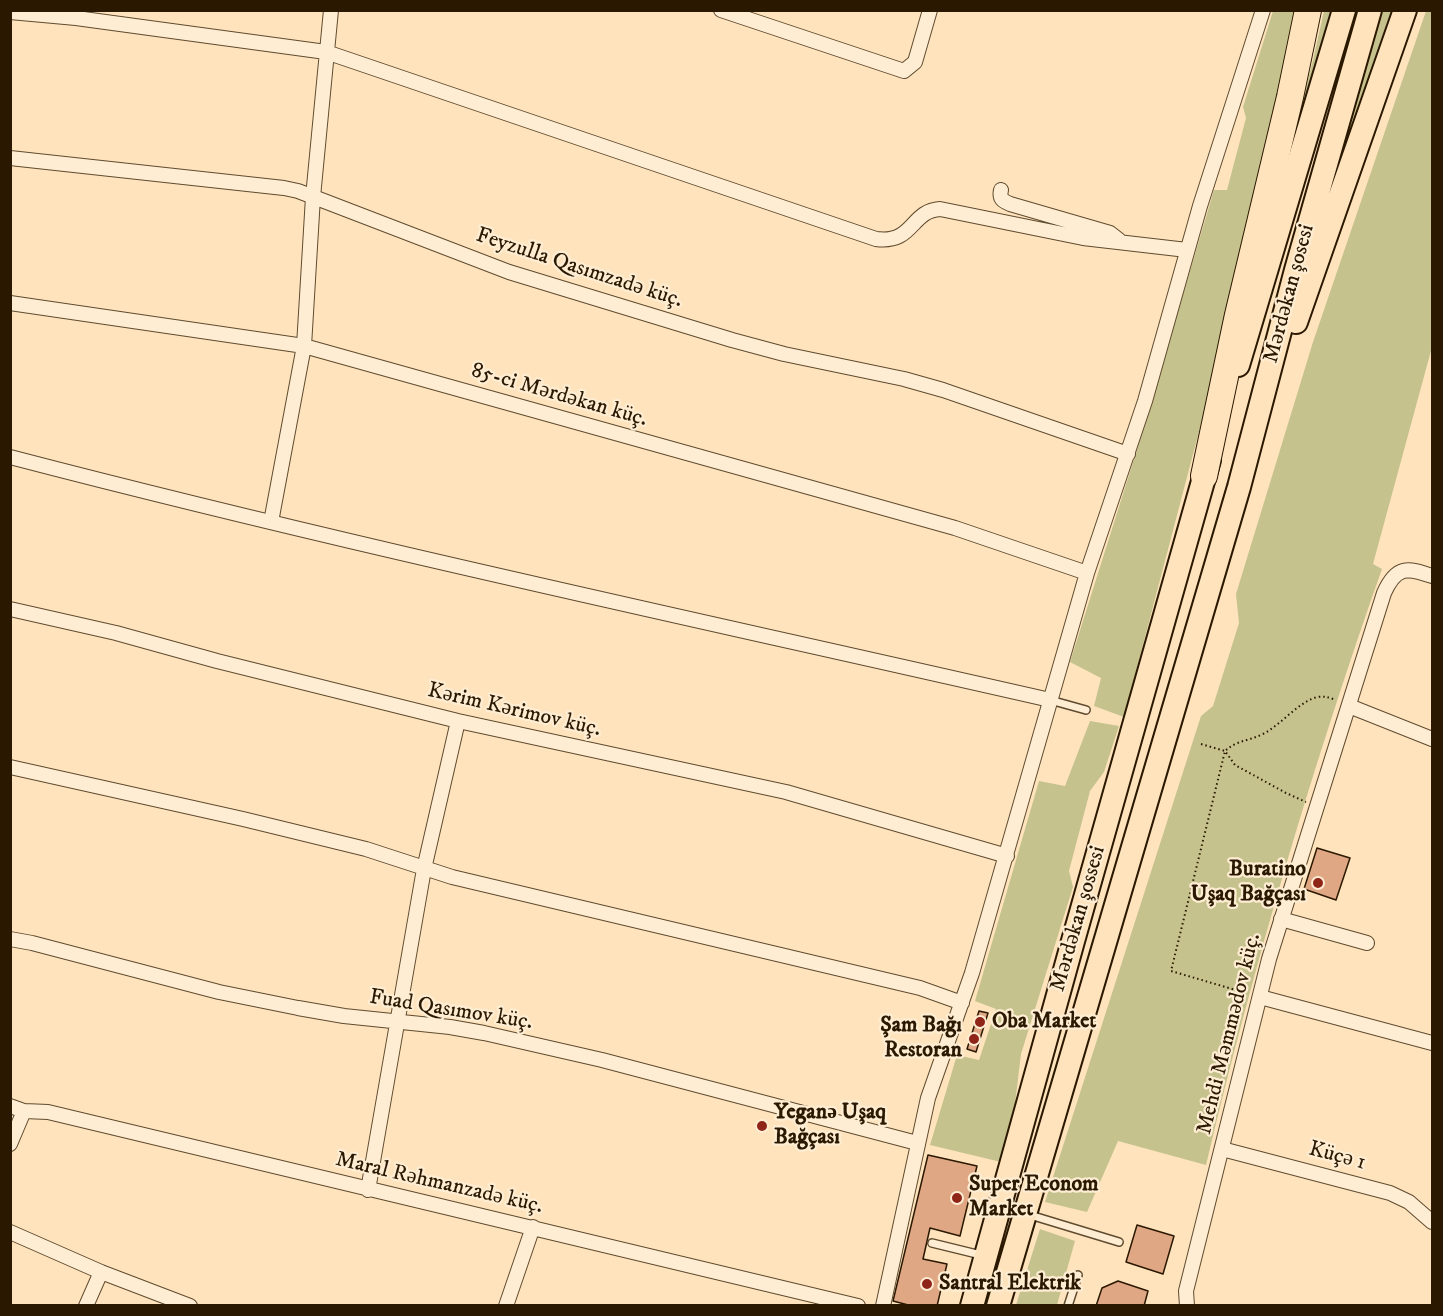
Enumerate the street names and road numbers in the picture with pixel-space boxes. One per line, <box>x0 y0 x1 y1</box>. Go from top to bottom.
street label: Mərdəkan şosesi <box>1259 222 1321 366</box>
street label: Feyzulla Qasımzadə küç. <box>472 223 686 315</box>
street label: 85-ci Mərdəkan küç. <box>468 358 650 434</box>
street label: Kərim Kərimov küç. <box>425 678 603 744</box>
street label: Mərdəkan şossesi <box>1046 843 1112 995</box>
street label: Mehdi Məmmədov küç. <box>1192 931 1268 1137</box>
street label: Fuad Qasımov küç. <box>367 985 535 1037</box>
street label: Küçə 1 <box>1306 1137 1368 1177</box>
street label: Maral Rəhmanzadə küç. <box>333 1147 545 1221</box>

